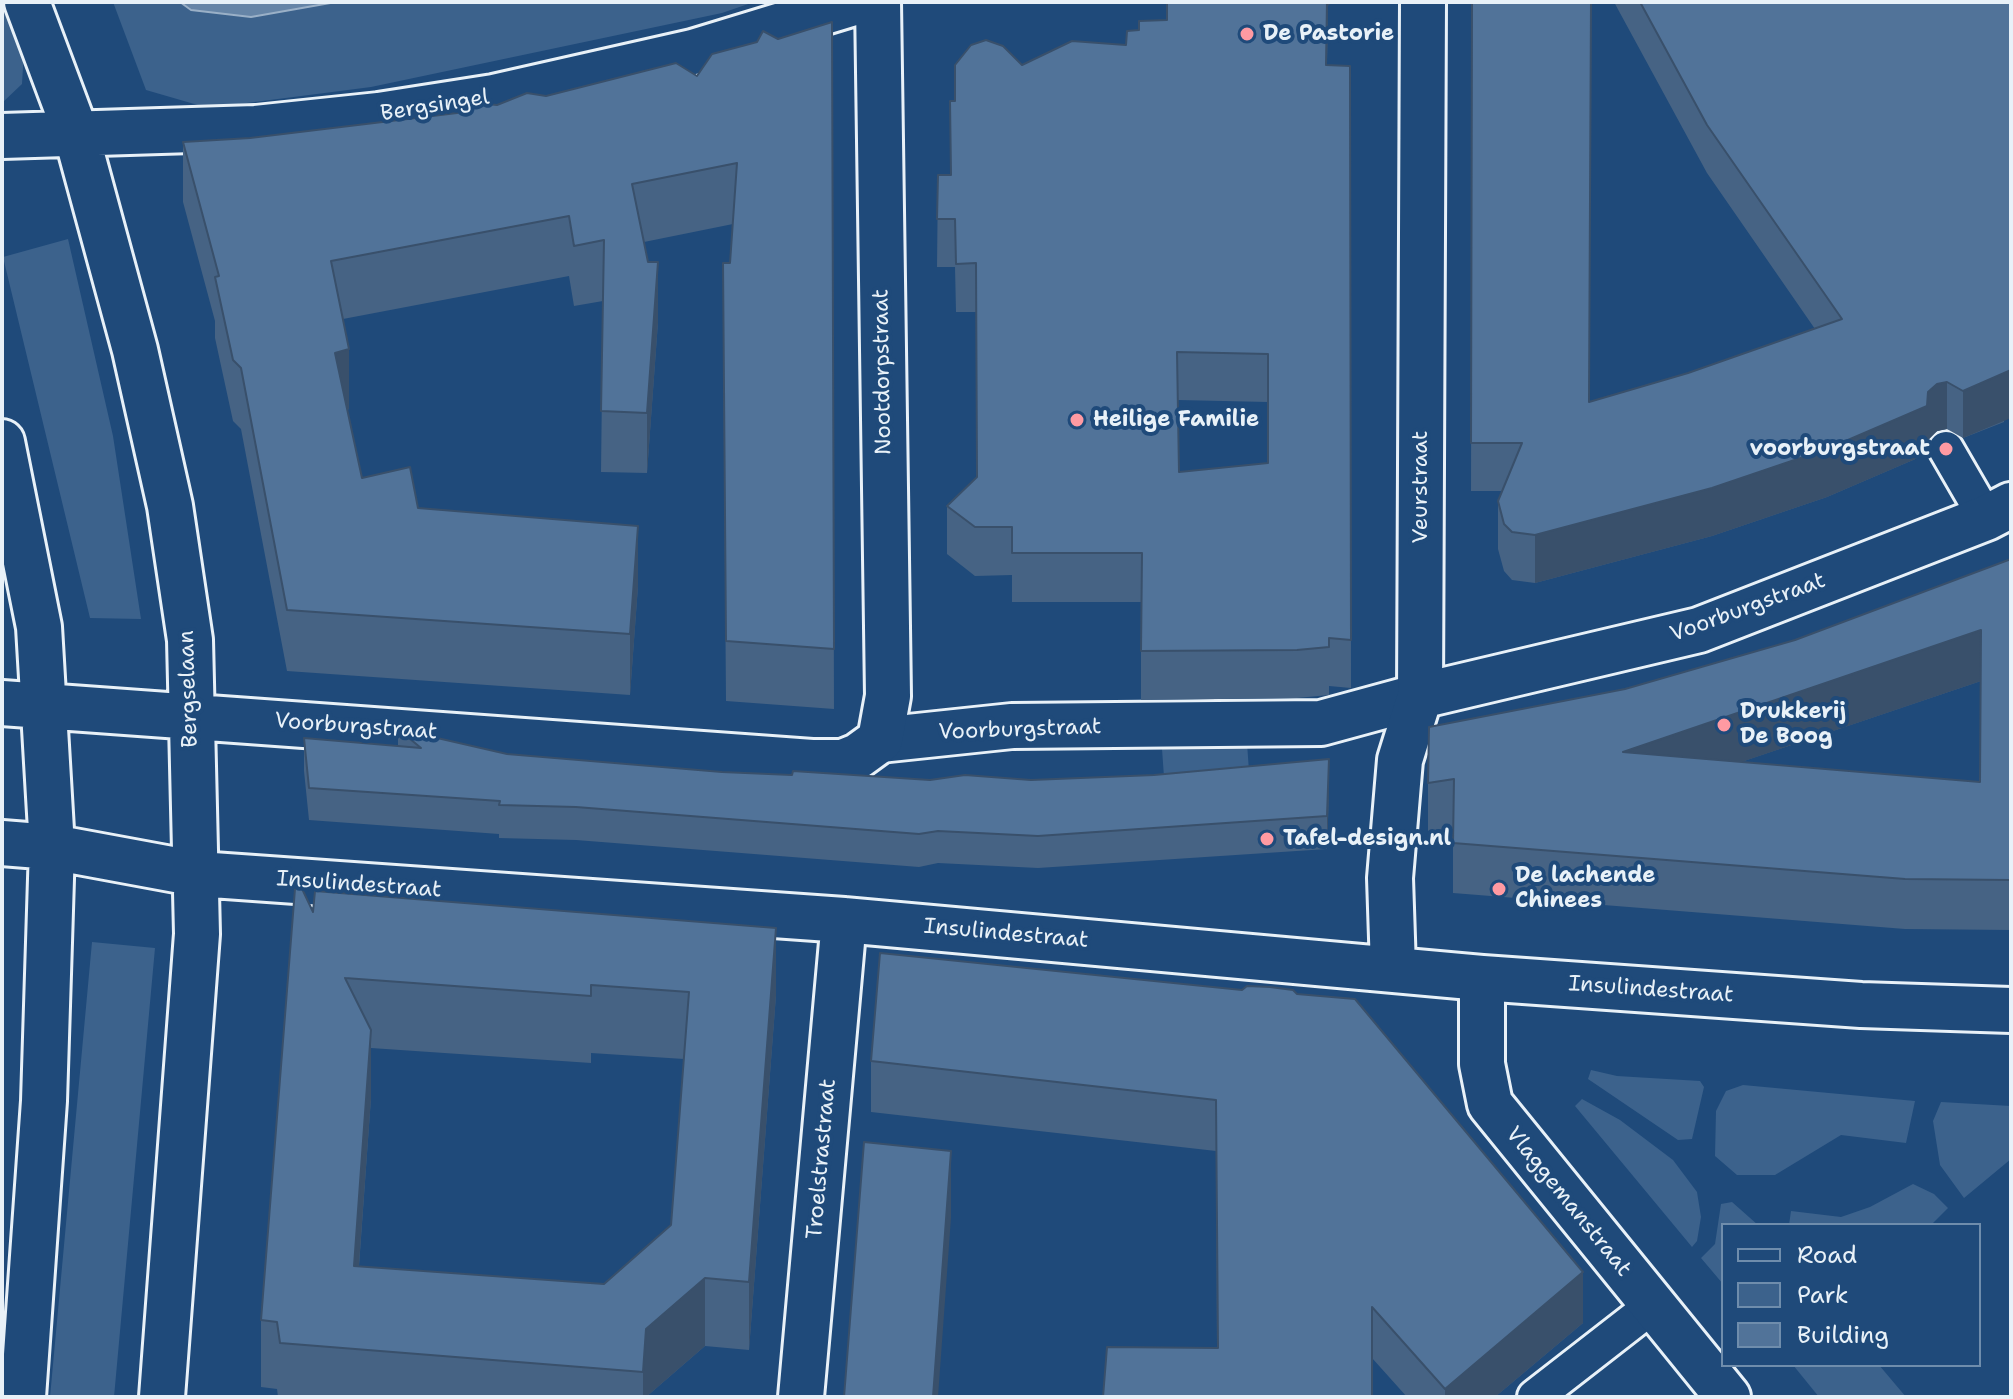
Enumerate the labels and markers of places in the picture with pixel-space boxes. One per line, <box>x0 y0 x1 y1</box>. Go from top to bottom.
place label: De Pastorie <box>1263 21 1394 47</box>
marker: De Pastorie <box>1238 25 1256 43</box>
place label: Heilige Familie <box>1093 407 1259 433</box>
marker: Heilige Familie <box>1068 411 1086 429</box>
place label: voorburgstraat <box>1750 436 1930 462</box>
marker: voorburgstraat <box>1937 440 1955 458</box>
place label: Drukkerij De Boog <box>1740 699 1846 750</box>
marker: Drukkerij De Boog <box>1715 716 1733 734</box>
place label: Tafel-design.nl <box>1283 826 1451 852</box>
marker: Tafel-design.nl <box>1258 830 1276 848</box>
place label: De lachende Chinees <box>1515 863 1656 914</box>
marker: De lachende Chinees <box>1490 880 1508 898</box>

